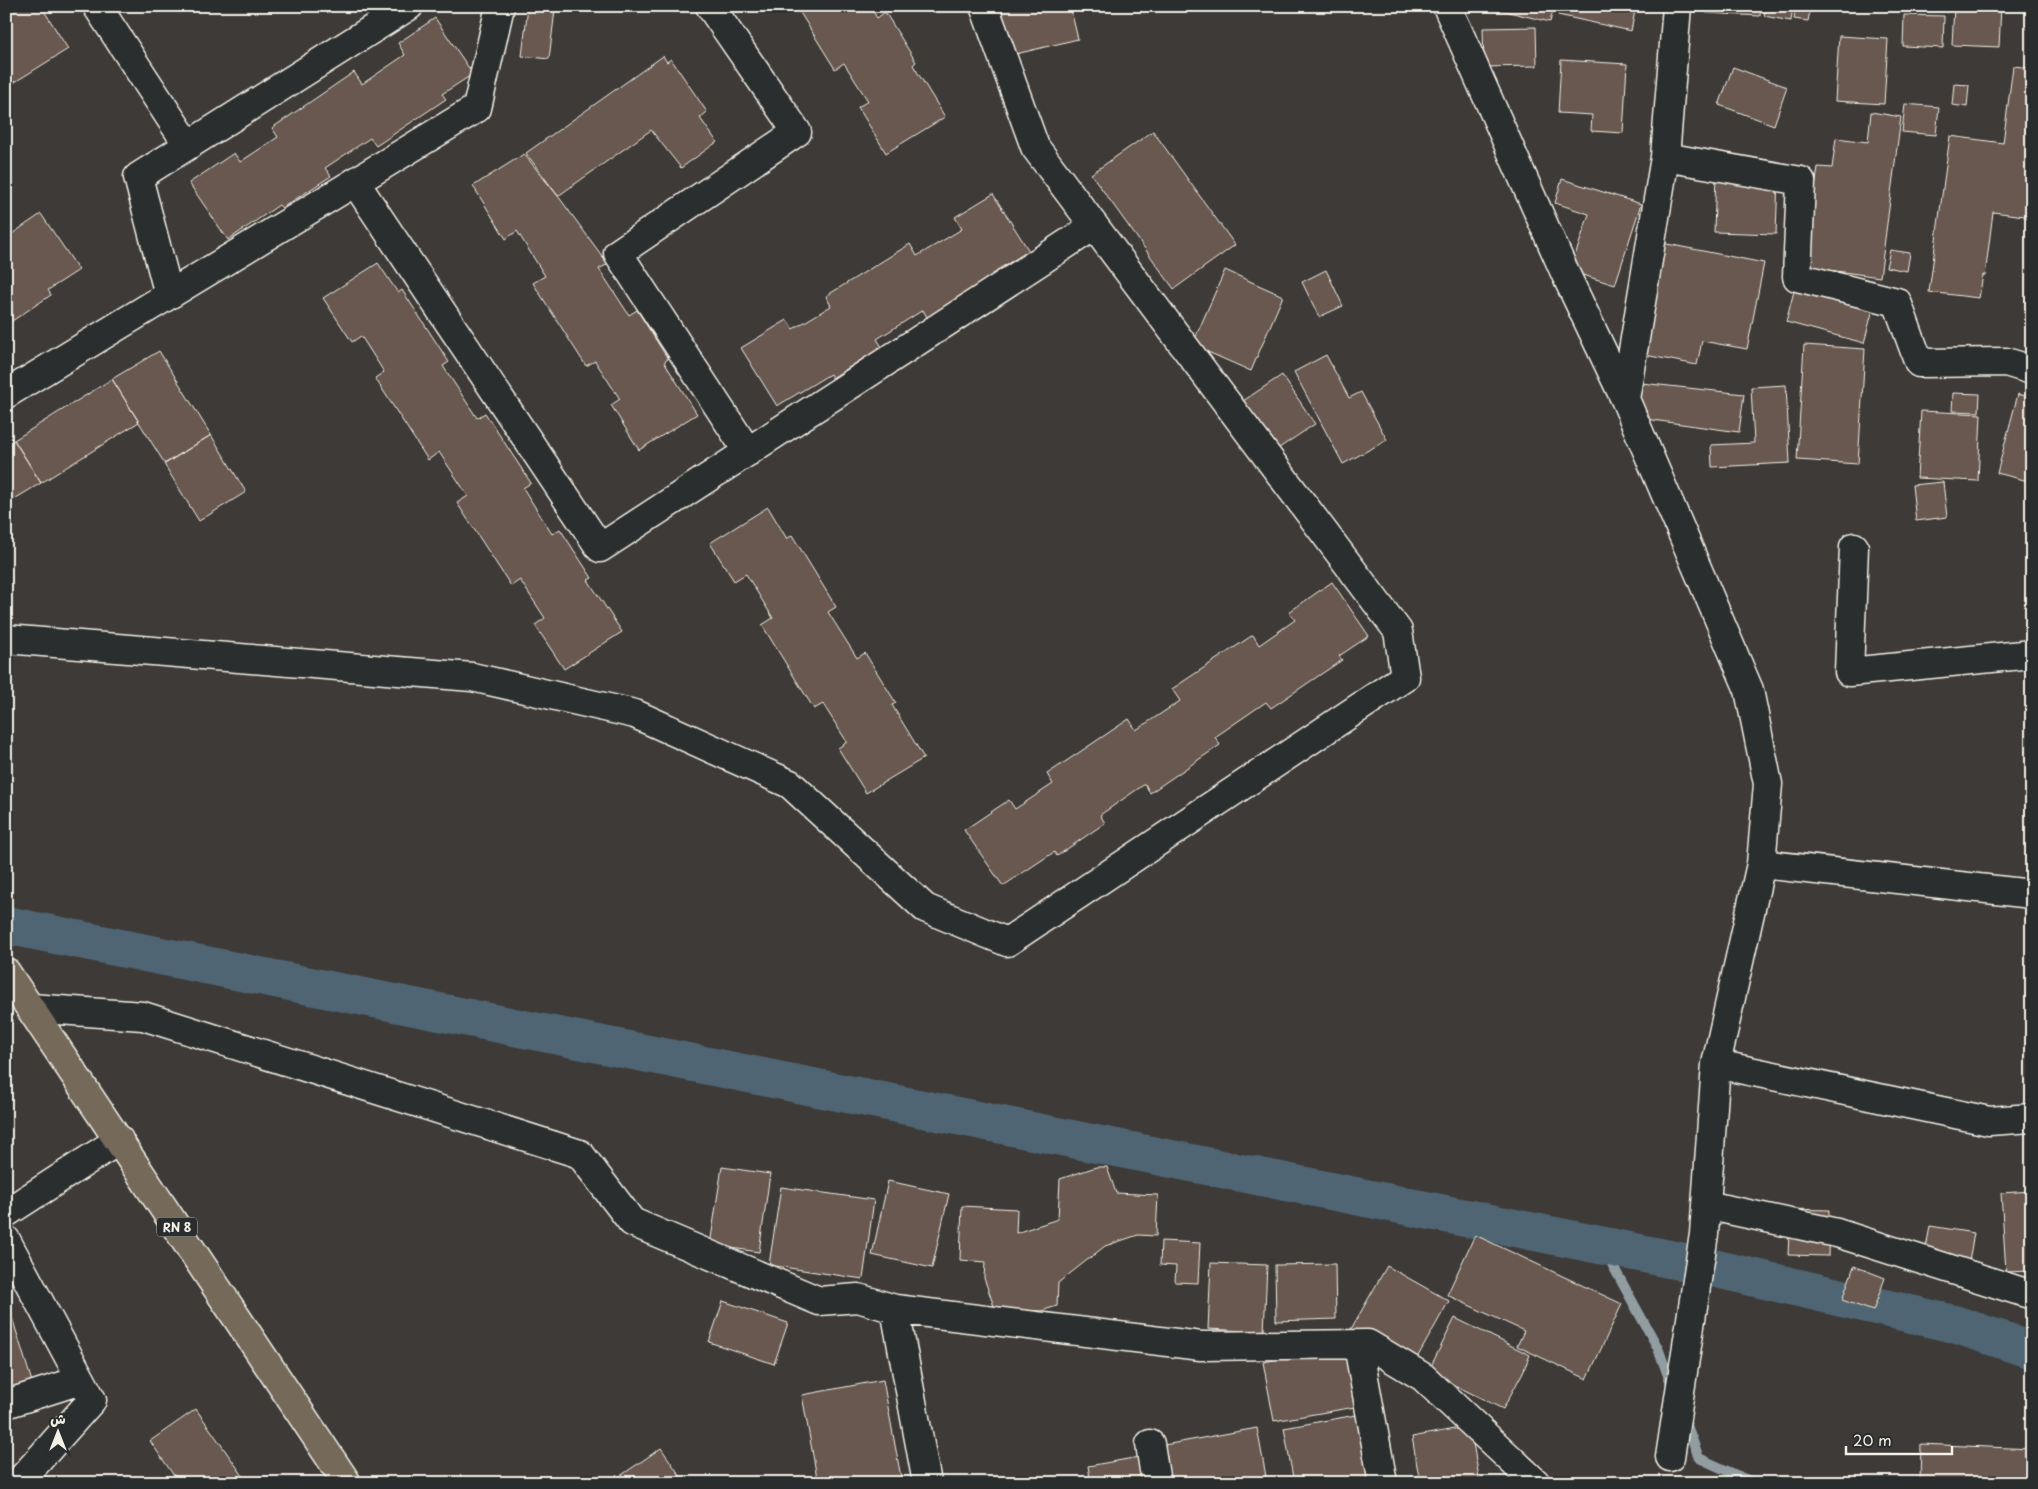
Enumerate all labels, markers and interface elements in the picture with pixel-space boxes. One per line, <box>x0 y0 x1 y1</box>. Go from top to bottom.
road number: RN 8 <box>157 1218 197 1236</box>
north arrow <box>32 1406 82 1456</box>
text: ش <box>50 1408 66 1429</box>
scale bar <box>1846 1424 1952 1456</box>
text: 20 m <box>1853 1428 1892 1451</box>

